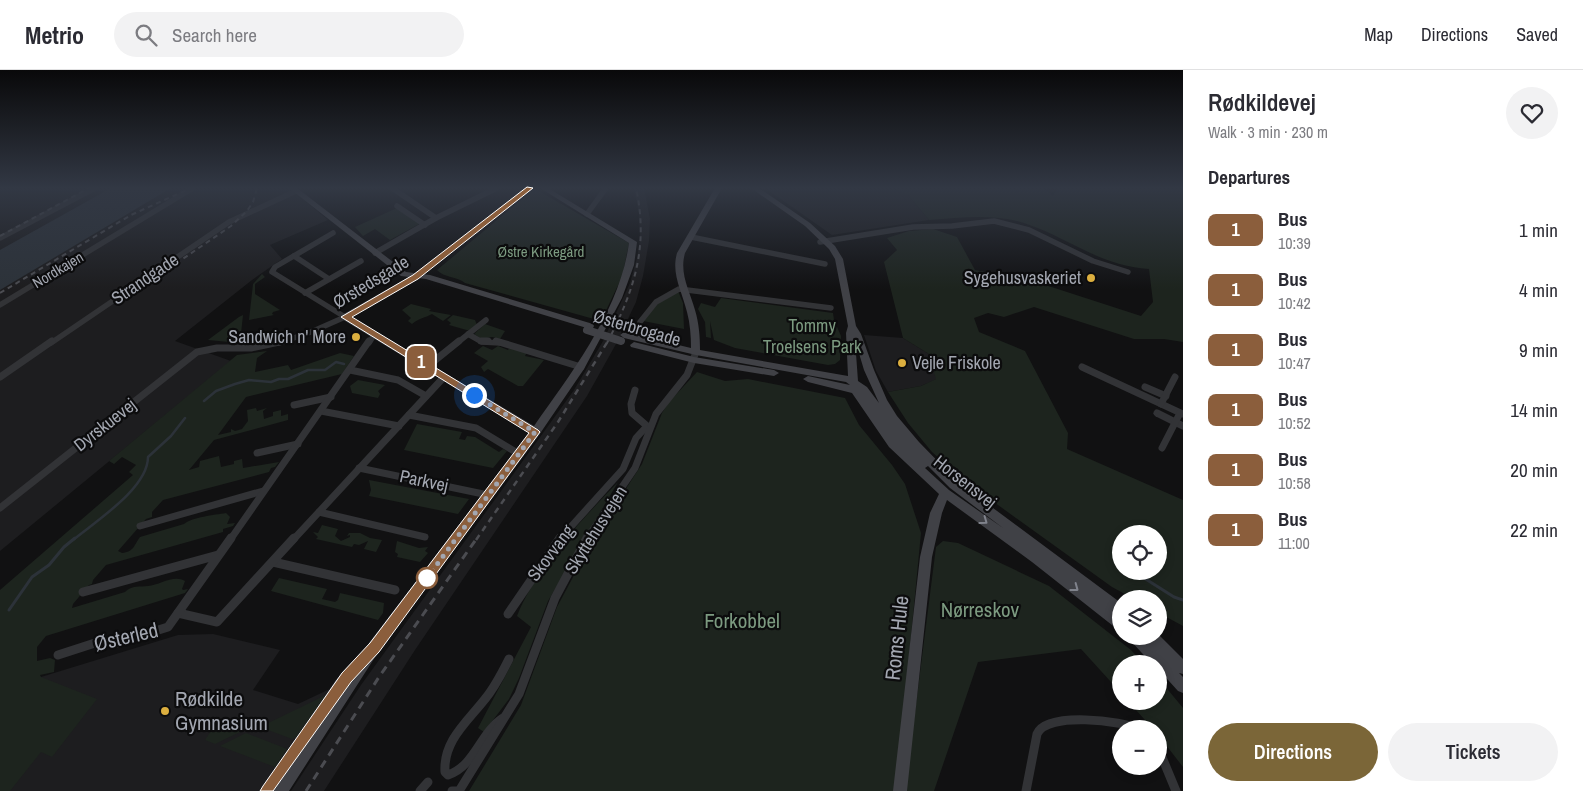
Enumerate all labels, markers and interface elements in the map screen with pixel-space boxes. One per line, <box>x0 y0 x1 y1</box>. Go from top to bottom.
search box <box>114 12 464 57</box>
text: Metrio <box>25 19 84 51</box>
icon: search <box>132 21 160 49</box>
text: Search here <box>172 22 257 48</box>
text: Map <box>1364 22 1393 47</box>
text: Directions <box>1421 22 1488 47</box>
text: Saved <box>1516 22 1558 47</box>
text: Rødkildevej <box>1208 86 1316 118</box>
button: heart <box>1506 87 1558 139</box>
text: Walk · 3 min · 230 m <box>1208 121 1328 143</box>
text: Departures <box>1208 164 1290 190</box>
text: Bus <box>1278 206 1307 232</box>
text: 1 <box>1231 217 1240 242</box>
text: 1 min <box>1519 217 1558 243</box>
text: 10:39 <box>1278 232 1311 254</box>
park label: Østre Kirkegård <box>498 241 584 262</box>
street label: Nordkajen <box>28 246 87 293</box>
street label: Strandgade <box>106 247 183 310</box>
street label: Ørstedsgade <box>328 249 413 314</box>
place label: Sygehusvaskeriet <box>964 265 1081 290</box>
text: Bus <box>1278 266 1307 292</box>
marker: Sygehusvaskeriet <box>1085 272 1097 284</box>
text: 1 <box>1231 277 1240 302</box>
text: 4 min <box>1519 277 1558 303</box>
text: 10:42 <box>1278 292 1311 314</box>
street label: Østerbrogade <box>590 303 684 352</box>
park label: Tommy Troelsens Park <box>763 313 862 359</box>
place label: Sandwich n' More <box>228 324 346 349</box>
text: Bus <box>1278 326 1307 352</box>
marker: Sandwich n' More <box>350 331 362 343</box>
text: 1 <box>1231 337 1240 362</box>
text: 9 min <box>1519 337 1558 363</box>
line badge: 1 <box>405 346 437 378</box>
text: 1 <box>417 349 425 374</box>
place label: Vejle Friskole <box>912 350 1001 375</box>
text: 10:47 <box>1278 352 1311 374</box>
marker: Vejle Friskole <box>896 357 908 369</box>
your location <box>462 383 487 408</box>
text: Bus <box>1278 386 1307 412</box>
street label: Dyrskuevej <box>68 392 141 457</box>
text: 1 <box>1231 397 1240 422</box>
text: 14 min <box>1510 397 1558 423</box>
text: 10:52 <box>1278 412 1311 434</box>
text: Bus <box>1278 446 1307 472</box>
street label: Horsensvej <box>929 449 1002 514</box>
text: 1 <box>1231 457 1240 482</box>
text: 20 min <box>1510 457 1558 483</box>
street label: Parkvej <box>397 463 451 498</box>
text: 10:58 <box>1278 472 1311 494</box>
street label: Skyttehusvejen <box>558 481 633 579</box>
text: Bus <box>1278 506 1307 532</box>
one-way arrow <box>979 515 988 524</box>
text: 1 <box>1231 517 1240 542</box>
text: 22 min <box>1510 517 1558 543</box>
street label: Skovvang <box>521 519 581 586</box>
map controls <box>1112 525 1167 775</box>
button: locate <box>1112 525 1167 580</box>
text: 11:00 <box>1278 532 1310 554</box>
unlabelled marker <box>416 567 438 589</box>
one-way arrow <box>1069 582 1079 591</box>
button: layers <box>1112 590 1167 645</box>
street label: Roms Hule <box>878 594 915 682</box>
park label: Nørreskov <box>941 595 1020 624</box>
park label: Forkobbel <box>704 606 780 635</box>
street label: Østerled <box>91 615 161 658</box>
button: + <box>1112 655 1167 710</box>
place label: Rødkilde Gymnasium <box>175 684 268 737</box>
marker: Rødkilde Gymnasium <box>159 705 171 717</box>
button: − <box>1112 720 1167 775</box>
button: Directions <box>1208 723 1378 781</box>
button: Tickets <box>1388 723 1558 781</box>

